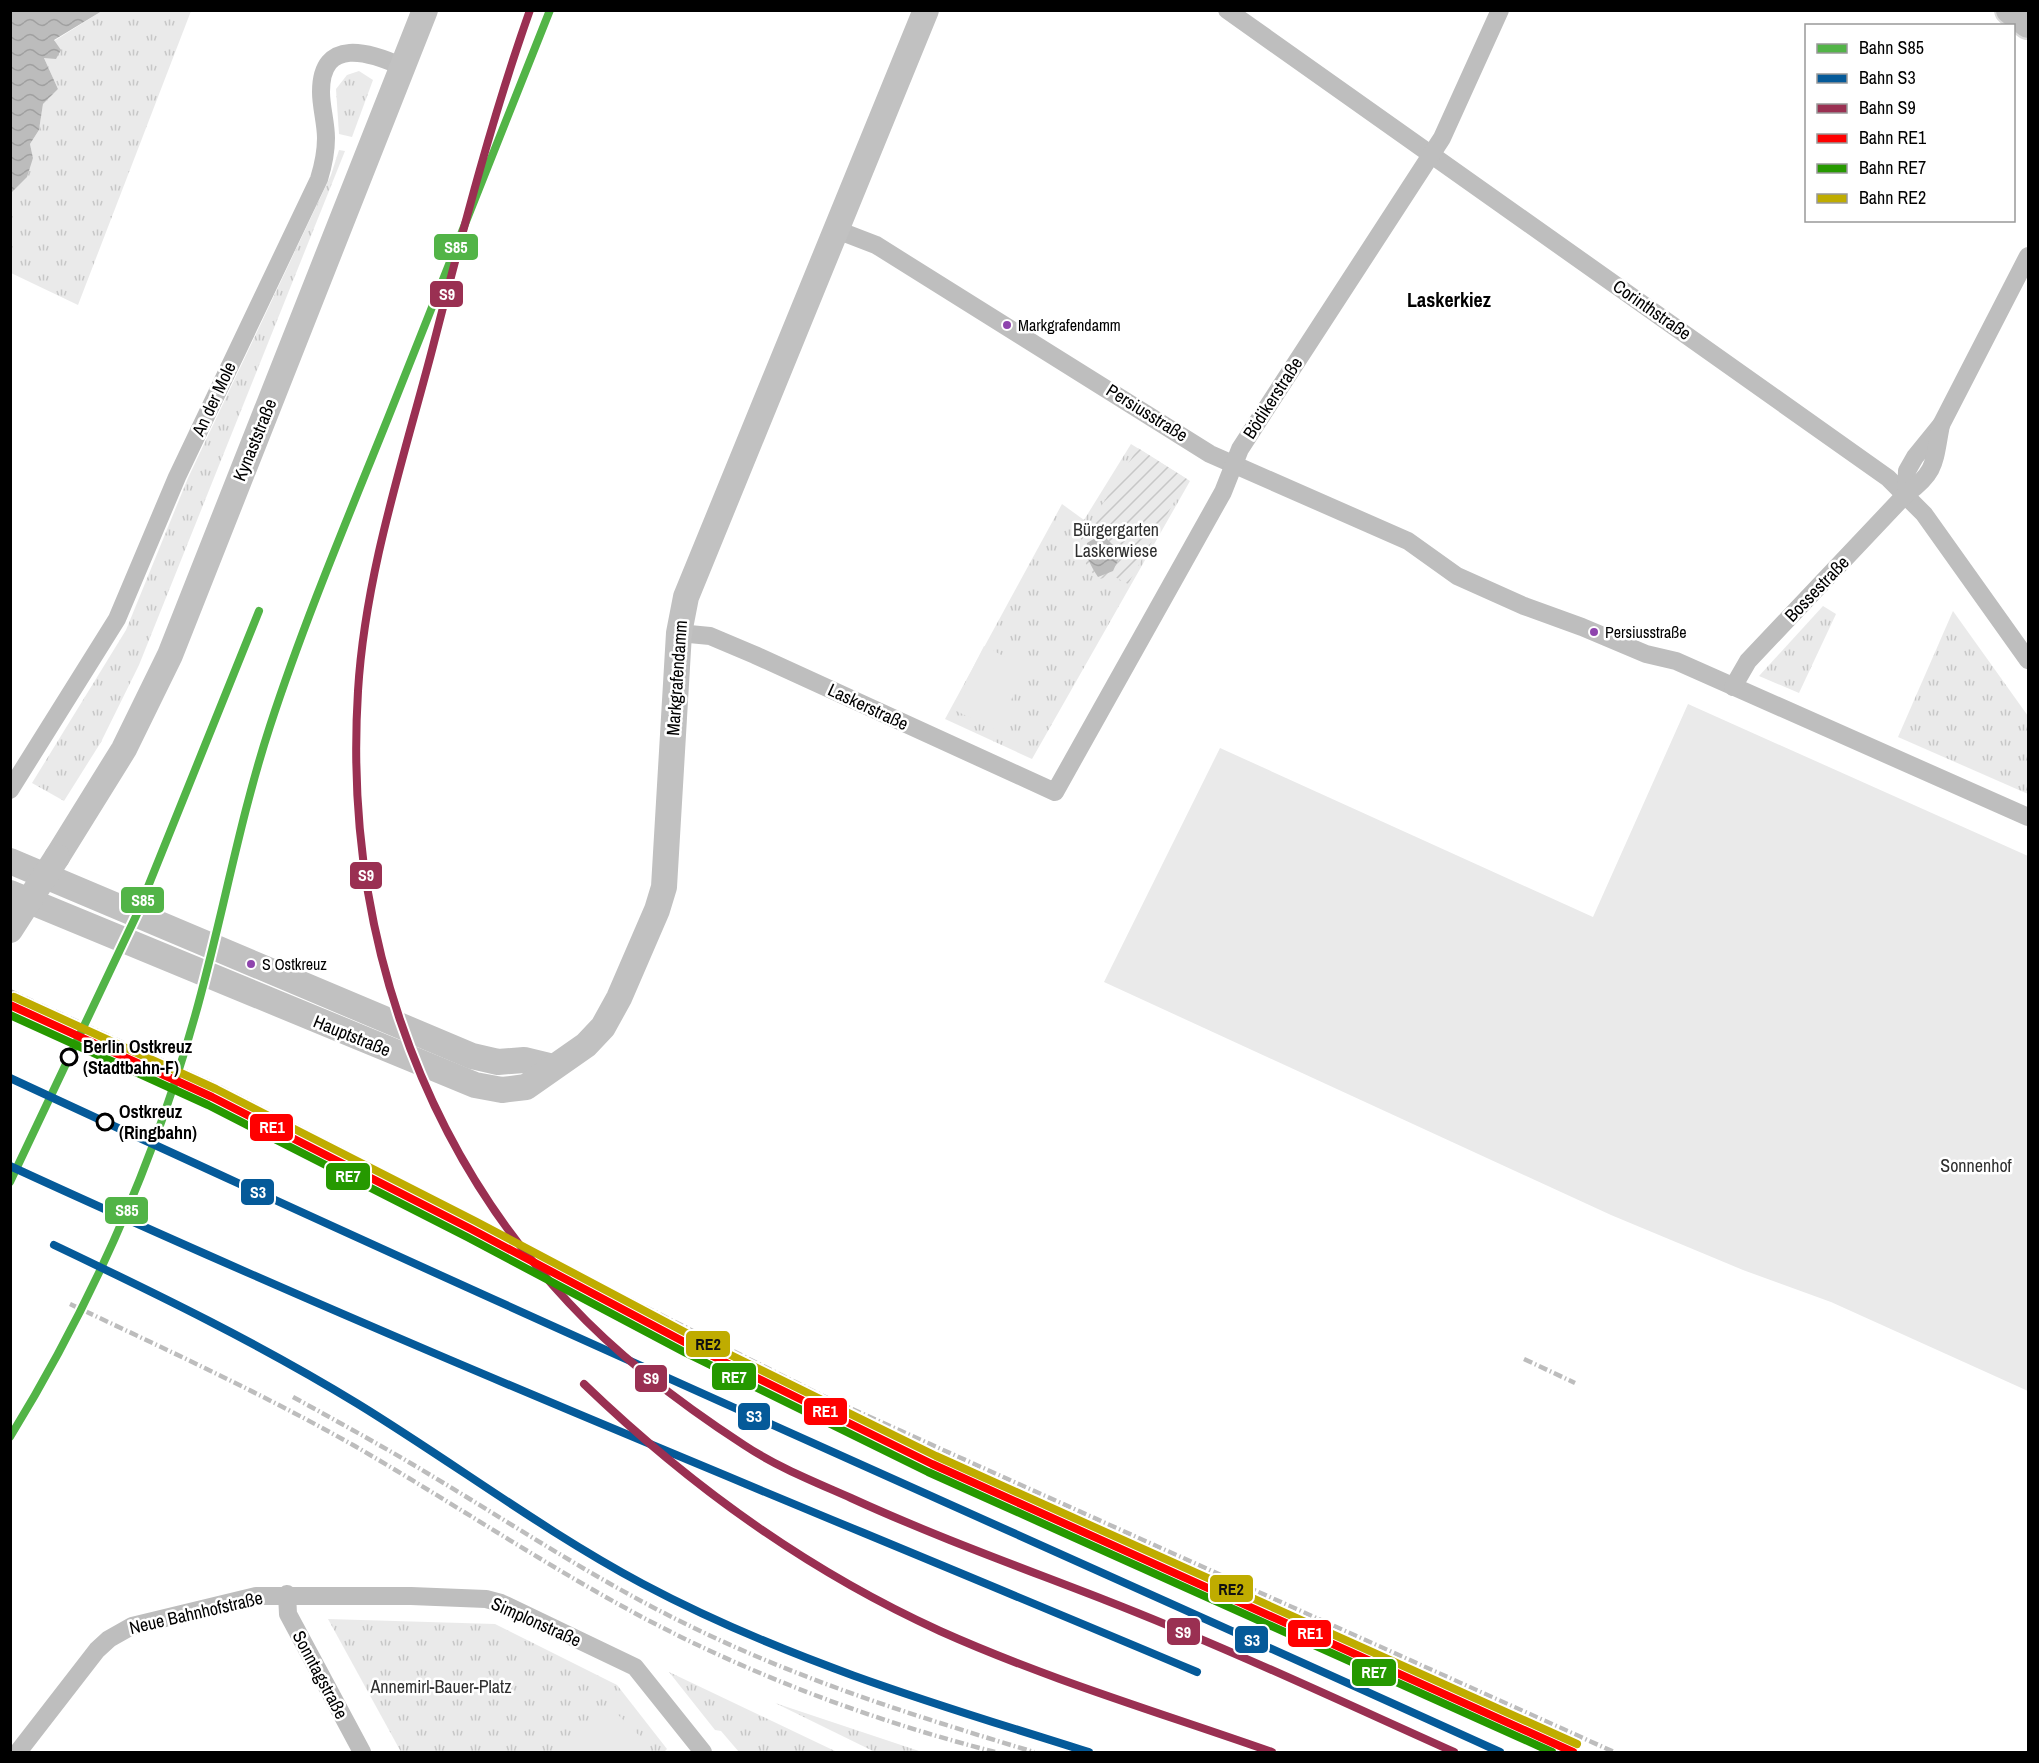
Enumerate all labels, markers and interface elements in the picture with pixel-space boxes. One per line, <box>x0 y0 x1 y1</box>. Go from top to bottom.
legend <box>1805 24 2015 222</box>
text: Bahn S85 <box>1859 35 1924 60</box>
text: Bahn S3 <box>1859 65 1916 90</box>
text: Bahn S9 <box>1859 95 1916 120</box>
text: Bahn RE1 <box>1859 125 1927 150</box>
text: Bahn RE7 <box>1859 155 1926 180</box>
text: Bahn RE2 <box>1859 185 1926 210</box>
line badge: S85 <box>433 233 479 261</box>
text: S85 <box>444 236 468 258</box>
street label: Corinthstraße <box>1608 273 1696 346</box>
line badge: S9 <box>429 280 464 308</box>
text: S9 <box>439 283 455 305</box>
district label: Laskerkiez <box>1407 286 1491 313</box>
place label: Markgrafendamm <box>1018 314 1121 336</box>
marker: Markgrafendamm <box>1001 319 1013 331</box>
street label: Bödikerstraße <box>1237 352 1308 443</box>
street label: An der Mole <box>185 357 242 441</box>
street label: Persiusstraße <box>1102 378 1193 448</box>
street label: Kynaststraße <box>227 395 282 485</box>
park label: Bürgergarten Laskerwiese <box>1073 517 1159 563</box>
street label: Bossestraße <box>1779 550 1854 627</box>
street label: Markgrafendamm <box>660 619 693 737</box>
place label: Persiusstraße <box>1605 621 1687 643</box>
marker: Persiusstraße <box>1588 626 1600 638</box>
street label: Laskerstraße <box>824 677 913 736</box>
line badge: S9 <box>349 861 383 890</box>
text: S9 <box>358 864 374 886</box>
line badge: S85 <box>120 886 165 914</box>
text: S85 <box>131 889 155 911</box>
place label: S Ostkreuz <box>262 953 327 975</box>
marker: S Ostkreuz <box>245 958 257 970</box>
street label: Hauptstraße <box>310 1009 395 1062</box>
place label: Berlin Ostkreuz (Stadtbahn-F) <box>83 1034 193 1080</box>
marker: Berlin Ostkreuz (Stadtbahn-F) <box>60 1048 78 1066</box>
place label: Ostkreuz (Ringbahn) <box>119 1099 197 1145</box>
marker: Ostkreuz (Ringbahn) <box>96 1113 114 1131</box>
line badge: RE1 <box>249 1113 294 1142</box>
text: RE1 <box>259 1116 285 1138</box>
park label: Sonnenhof <box>1940 1153 2013 1178</box>
line badge: RE7 <box>325 1162 371 1191</box>
text: RE7 <box>335 1165 361 1187</box>
line badge: S3 <box>240 1178 275 1206</box>
text: S3 <box>250 1181 266 1203</box>
line badge: S85 <box>104 1196 149 1225</box>
text: S85 <box>115 1199 139 1221</box>
line badge: RE2 <box>685 1330 731 1358</box>
text: RE2 <box>695 1333 721 1355</box>
line badge: RE7 <box>711 1362 757 1391</box>
line badge: S9 <box>634 1364 668 1393</box>
text: RE7 <box>721 1366 747 1388</box>
text: S9 <box>643 1367 659 1389</box>
line badge: RE1 <box>803 1397 848 1426</box>
text: RE1 <box>812 1400 838 1422</box>
line badge: S3 <box>737 1402 771 1431</box>
text: S3 <box>746 1405 762 1427</box>
line badge: RE2 <box>1209 1574 1254 1603</box>
text: RE2 <box>1218 1578 1244 1600</box>
street label: Neue Bahnhofstraße <box>127 1585 265 1640</box>
street label: Simplonstraße <box>487 1591 585 1652</box>
line badge: S9 <box>1166 1617 1201 1646</box>
line badge: RE1 <box>1287 1619 1332 1648</box>
text: S9 <box>1175 1621 1191 1643</box>
text: RE1 <box>1297 1622 1323 1644</box>
line badge: S3 <box>1234 1625 1269 1654</box>
street label: Sonntagstraße <box>287 1626 354 1723</box>
text: S3 <box>1244 1629 1260 1651</box>
line badge: RE7 <box>1351 1658 1397 1687</box>
text: RE7 <box>1361 1661 1387 1683</box>
park label: Annemirl-Bauer-Platz <box>369 1674 512 1699</box>

